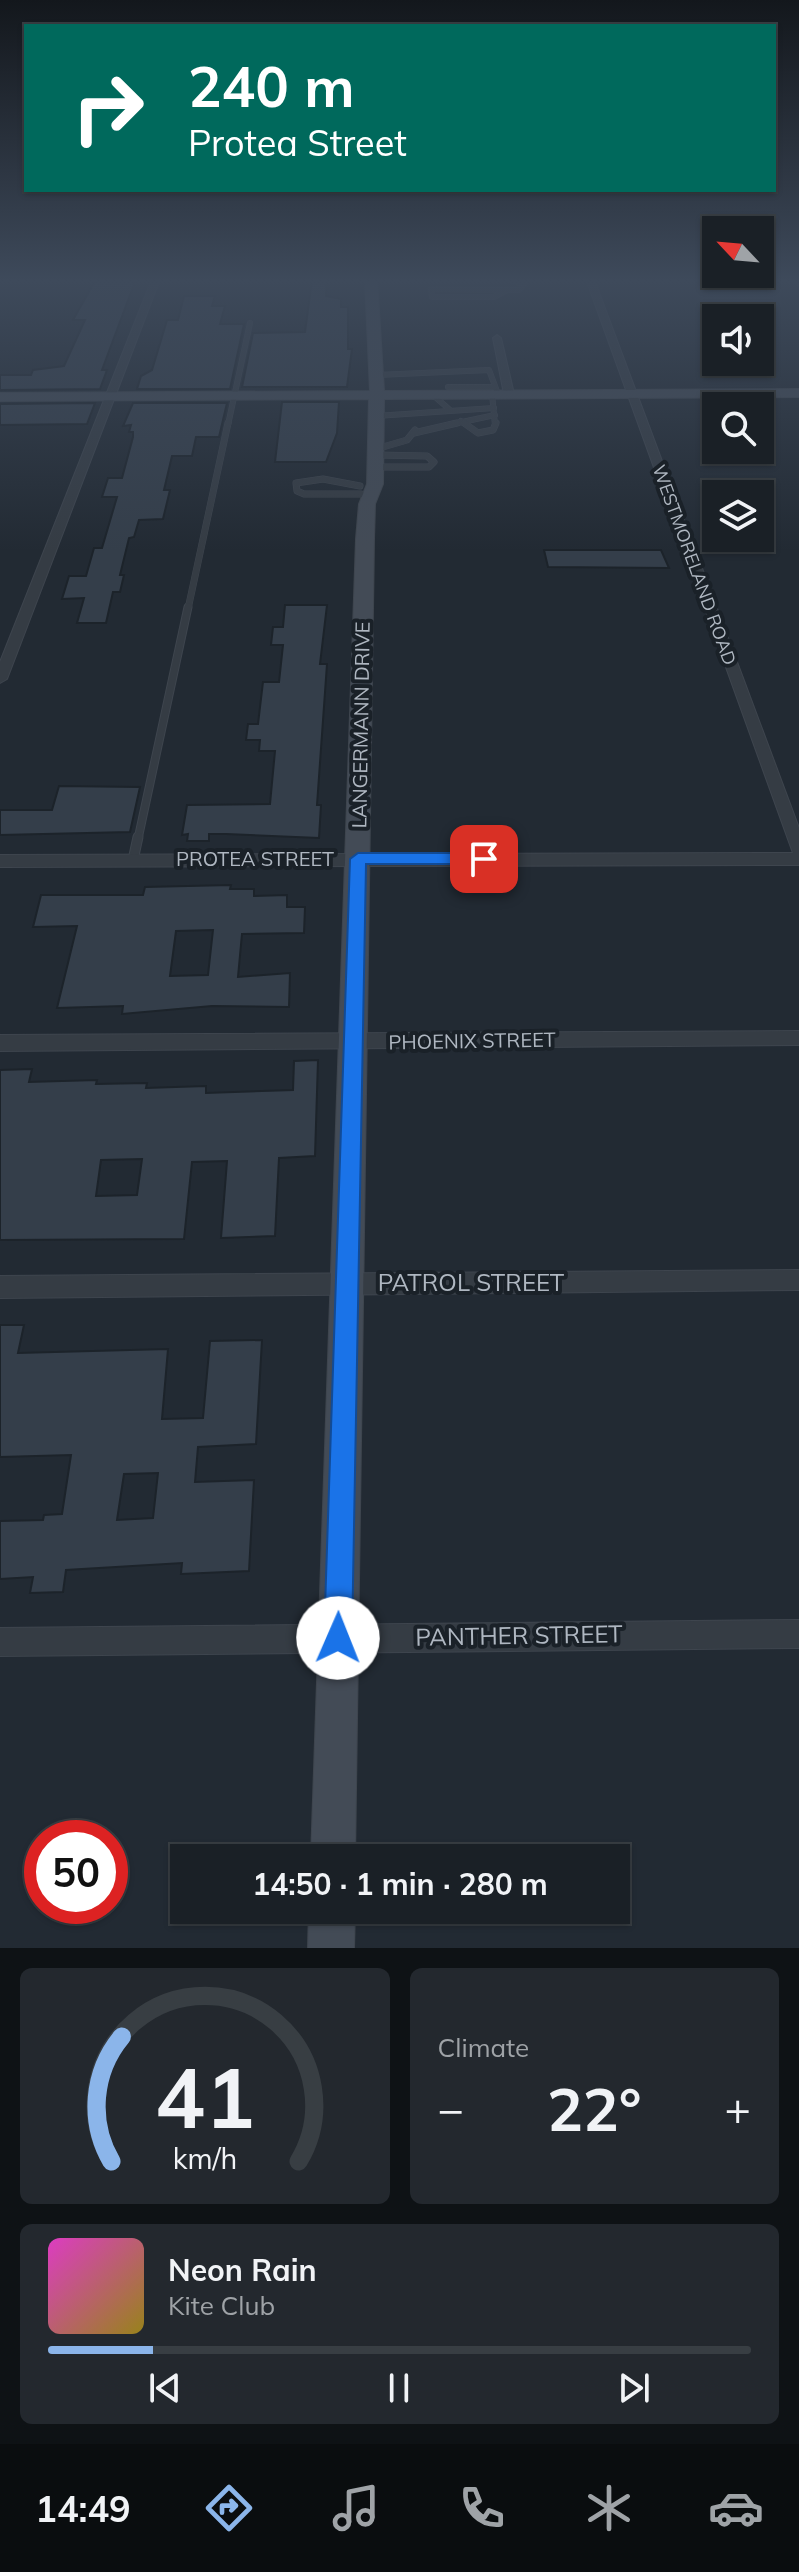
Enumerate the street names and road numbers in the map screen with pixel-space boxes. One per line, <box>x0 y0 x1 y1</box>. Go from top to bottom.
street label: WESTMORELAND ROAD <box>647 461 741 668</box>
street label: LANGERMANN DRIVE <box>346 621 375 829</box>
street label: PROTEA STREET <box>176 846 334 871</box>
street label: PHOENIX STREET <box>388 1027 556 1054</box>
street label: PATROL STREET <box>378 1267 565 1297</box>
street label: PANTHER STREET <box>415 1618 623 1652</box>

